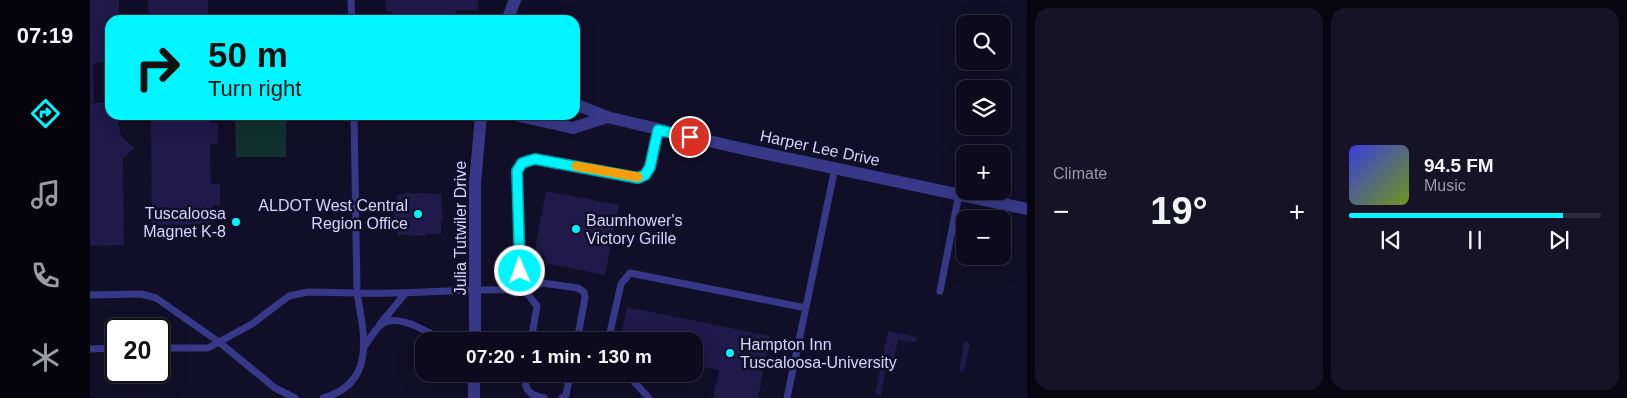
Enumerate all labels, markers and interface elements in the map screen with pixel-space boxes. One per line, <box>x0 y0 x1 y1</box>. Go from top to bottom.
map controls <box>956 15 1011 265</box>
button: search <box>956 15 1011 70</box>
text: 07:19 <box>17 23 73 48</box>
icon: right <box>125 35 190 100</box>
text: 50 m <box>208 35 288 74</box>
text: Turn right <box>208 76 301 101</box>
button: layers <box>956 80 1011 135</box>
icon: directions <box>28 96 63 131</box>
pin <box>669 116 711 158</box>
icon: arrive <box>676 123 704 151</box>
street label: Harper Lee Drive <box>759 127 881 169</box>
button: + <box>956 145 1011 200</box>
text: 94.5 FM <box>1424 155 1494 176</box>
street label: Julia Tutwiler Drive <box>452 161 469 295</box>
text: Climate <box>1053 165 1107 182</box>
icon: music <box>28 177 63 212</box>
text: Music <box>1424 177 1466 194</box>
text: 19° <box>1150 190 1208 232</box>
text: − <box>1053 196 1069 227</box>
text: + <box>1289 196 1305 227</box>
place label: ALDOT West Central Region Office <box>258 197 408 232</box>
place label: Tuscaloosa Magnet K-8 <box>143 205 226 240</box>
marker: ALDOT West Central Region Office <box>412 208 424 220</box>
button: − <box>956 210 1011 265</box>
place label: Baumhower's Victory Grille <box>586 212 682 247</box>
marker: Tuscaloosa Magnet K-8 <box>230 216 242 228</box>
marker: Baumhower's Victory Grille <box>570 223 582 235</box>
icon: previous <box>1377 226 1405 254</box>
icon: pause <box>1461 226 1489 254</box>
icon: next <box>1545 226 1573 254</box>
position arrow <box>493 244 545 296</box>
icon: phone <box>28 258 63 293</box>
speed limit sign: 20 <box>105 318 170 383</box>
place label: Hampton Inn Tuscaloosa-University <box>740 336 897 371</box>
icon: climate <box>28 340 63 375</box>
text: 07:20 · 1 min · 130 m <box>466 346 652 367</box>
marker: Hampton Inn Tuscaloosa-University <box>724 347 736 359</box>

